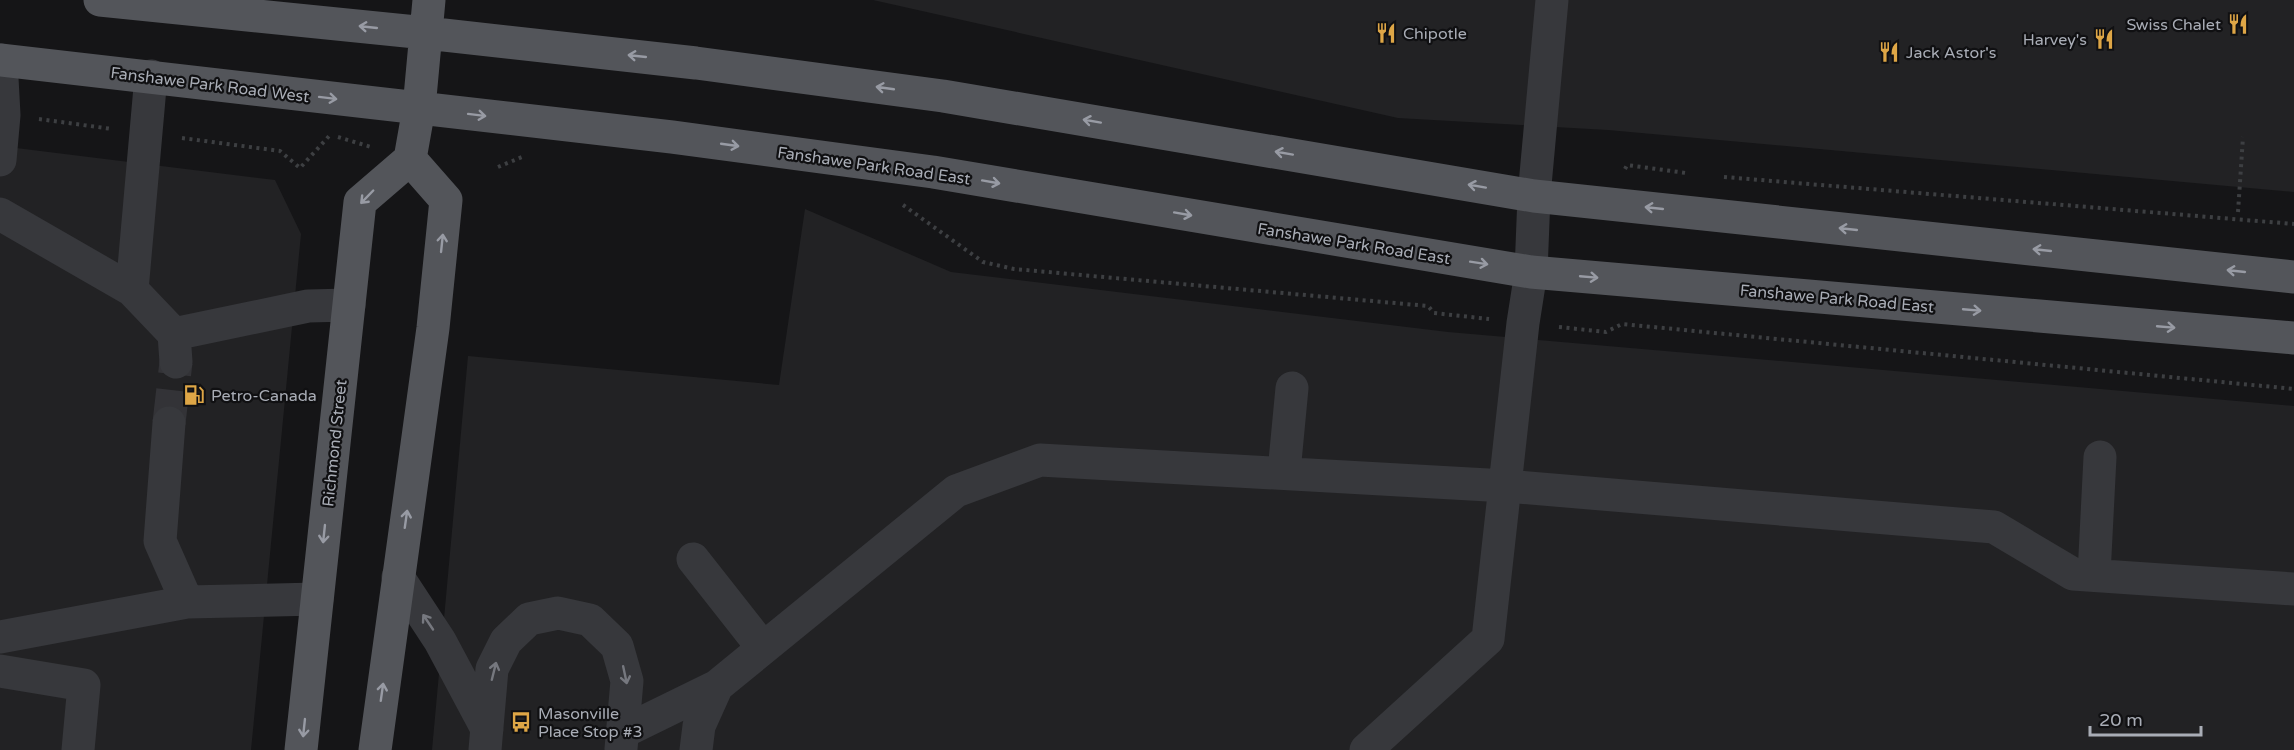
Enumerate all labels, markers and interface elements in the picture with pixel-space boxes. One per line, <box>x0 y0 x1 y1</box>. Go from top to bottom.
restaurant icon: Swiss Chalet <box>2226 12 2250 36</box>
place label: Swiss Chalet <box>2126 15 2221 35</box>
one-way arrow <box>358 21 378 32</box>
restaurant icon: Chipotle <box>1374 21 1398 45</box>
place label: Chipotle <box>1403 24 1467 44</box>
restaurant icon: Harvey's <box>2092 27 2116 51</box>
place label: Harvey's <box>2023 30 2087 50</box>
restaurant icon: Jack Astor's <box>1877 40 1901 64</box>
place label: Jack Astor's <box>1906 43 1997 63</box>
one-way arrow <box>628 50 648 61</box>
street label: Fanshawe Park Road West <box>109 63 310 107</box>
one-way arrow <box>875 83 895 94</box>
one-way arrow <box>318 93 338 104</box>
one-way arrow <box>467 110 486 121</box>
one-way arrow <box>1083 115 1102 126</box>
one-way arrow <box>720 140 739 151</box>
street label: Fanshawe Park Road East <box>776 143 972 189</box>
one-way arrow <box>1275 148 1295 159</box>
one-way arrow <box>981 176 1000 187</box>
one-way arrow <box>1467 180 1487 191</box>
one-way arrow <box>359 190 374 204</box>
one-way arrow <box>1645 203 1665 214</box>
one-way arrow <box>1173 209 1193 220</box>
street label: Fanshawe Park Road East <box>1256 219 1452 269</box>
one-way arrow <box>1839 223 1858 234</box>
one-way arrow <box>436 234 447 254</box>
one-way arrow <box>2033 244 2052 255</box>
one-way arrow <box>1469 258 1489 269</box>
one-way arrow <box>2226 265 2246 276</box>
one-way arrow <box>1579 272 1599 283</box>
street label: Fanshawe Park Road East <box>1739 281 1935 317</box>
one-way arrow <box>1961 305 1981 316</box>
one-way arrow <box>2155 322 2175 333</box>
street label: Richmond Street <box>318 379 352 508</box>
fuel station icon: Petro-Canada <box>182 383 206 407</box>
place label: Petro-Canada <box>211 386 317 406</box>
one-way arrow <box>401 510 412 529</box>
one-way arrow <box>318 524 329 543</box>
one-way arrow <box>422 615 434 631</box>
one-way arrow <box>488 662 500 681</box>
one-way arrow <box>620 665 631 684</box>
one-way arrow <box>377 683 388 702</box>
scale bar <box>2090 699 2201 737</box>
place label: Masonville Place Stop #3 <box>538 704 643 742</box>
text: 20 m <box>2099 709 2143 731</box>
bus stop icon: Masonville Place Stop #3 <box>509 710 533 734</box>
one-way arrow <box>298 717 309 737</box>

